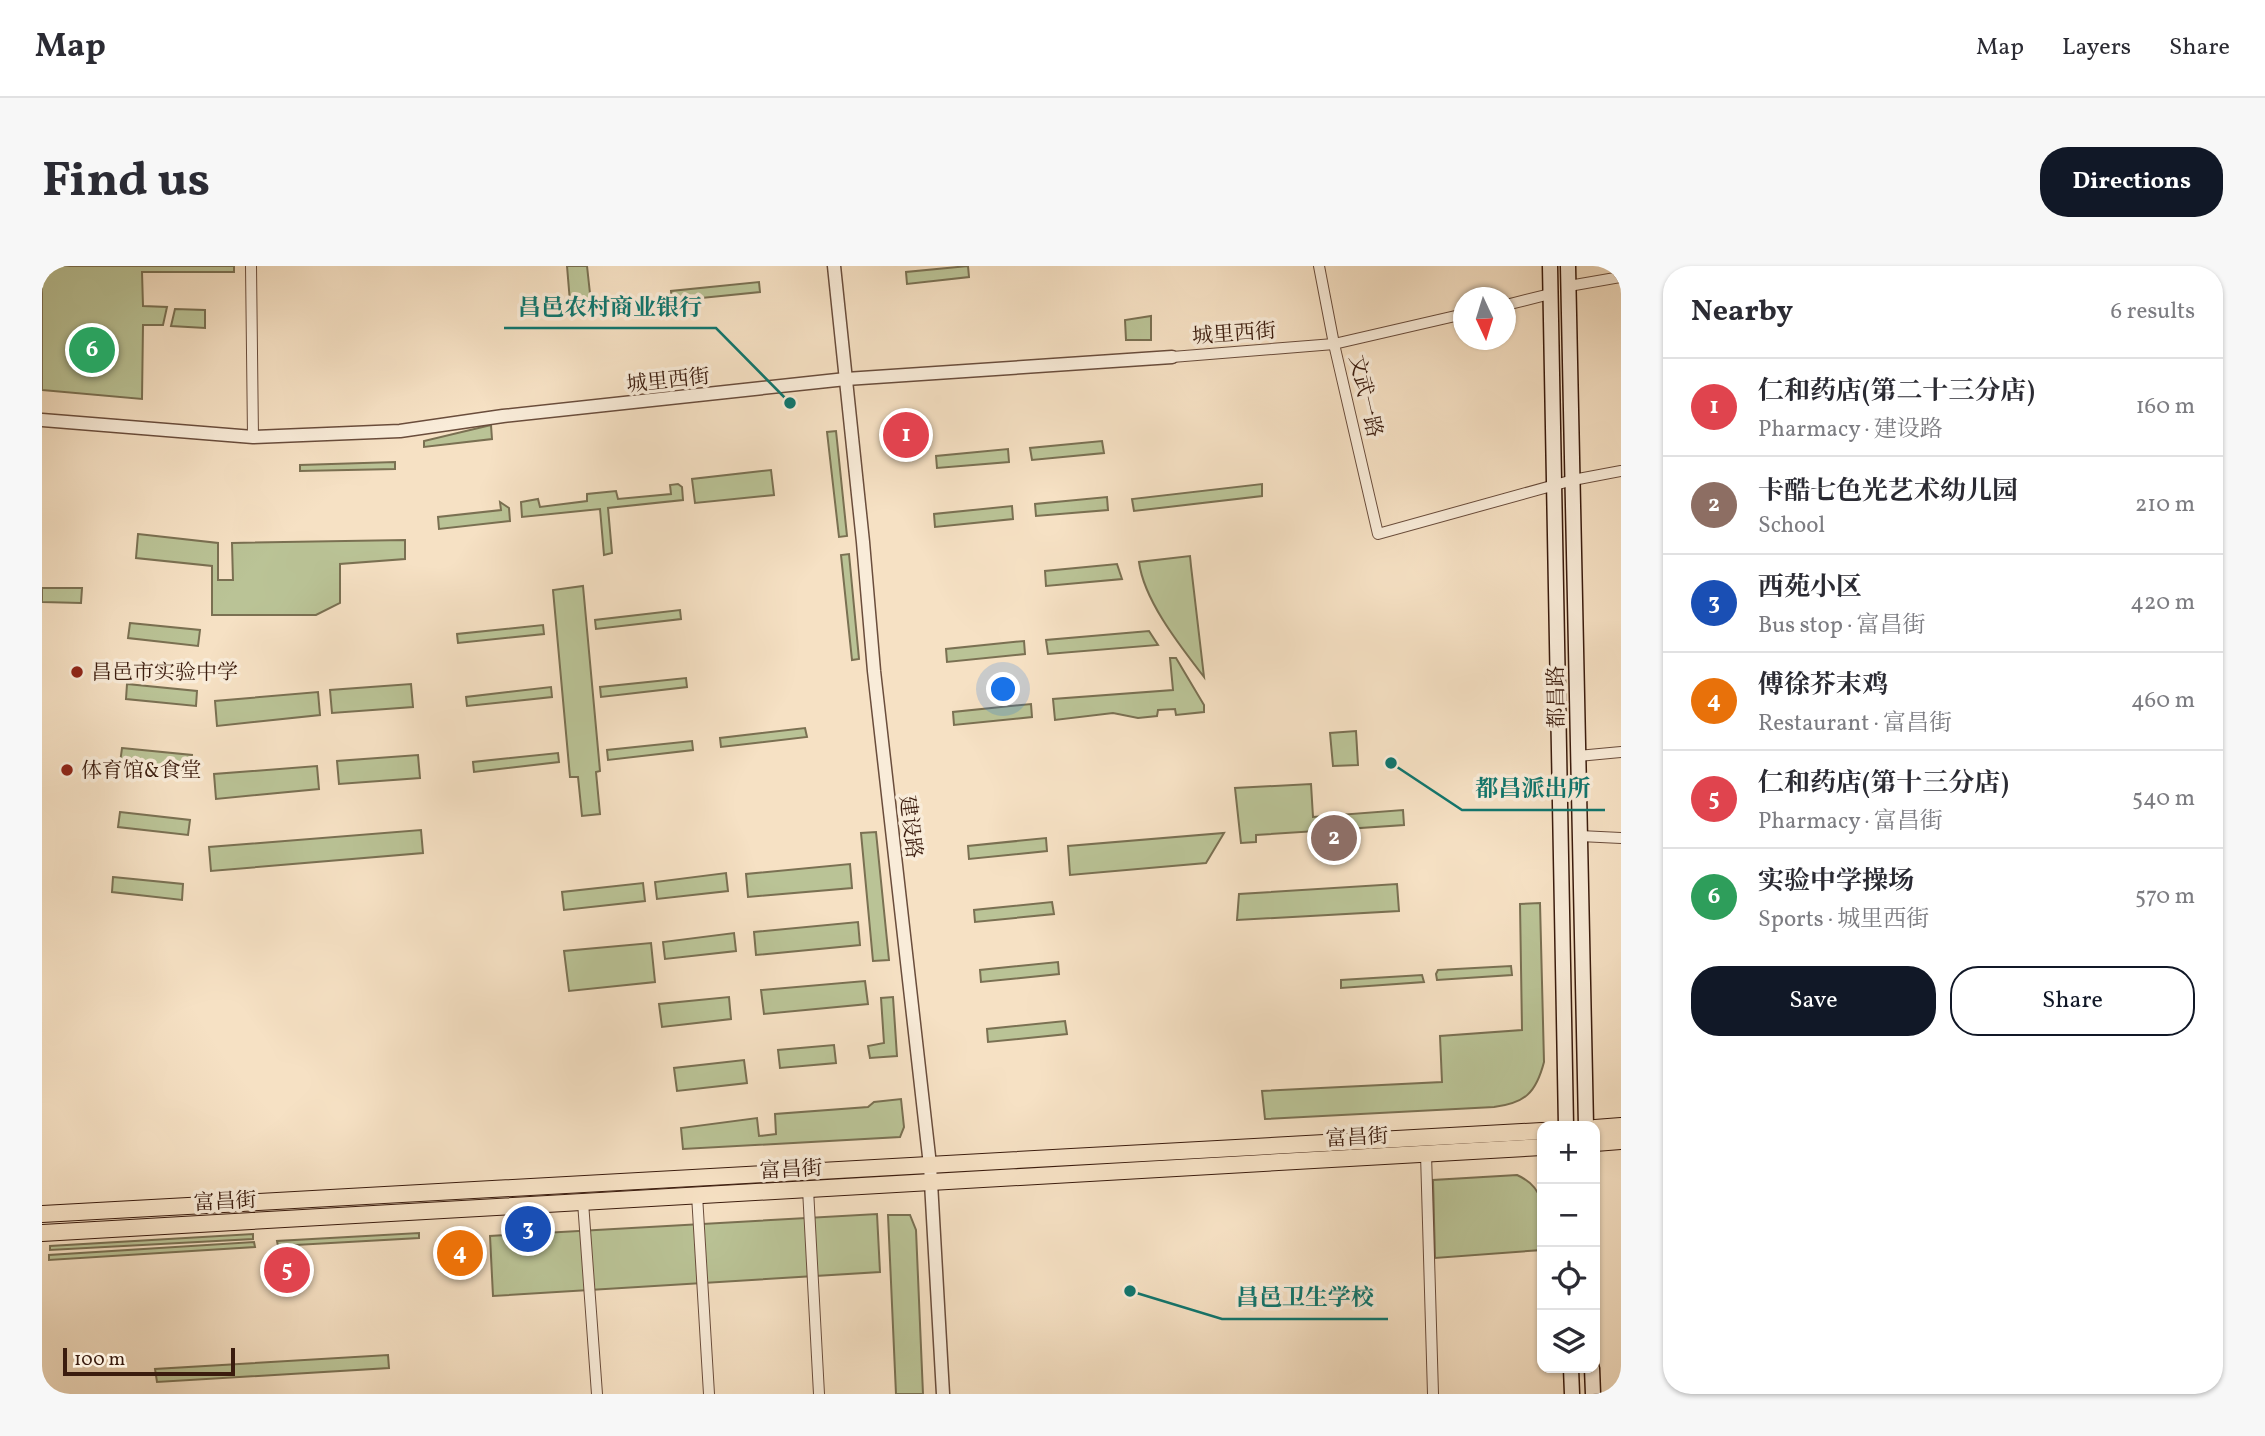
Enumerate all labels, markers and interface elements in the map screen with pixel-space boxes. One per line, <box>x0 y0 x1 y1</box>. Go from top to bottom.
text: Map <box>35 25 106 71</box>
text: Map <box>1976 31 2024 65</box>
text: Layers <box>2062 31 2131 65</box>
text: Share <box>2169 31 2230 65</box>
button: Directions <box>2040 147 2223 217</box>
text: Find us <box>42 148 210 217</box>
callout: 昌邑农村商业银行 <box>504 284 716 328</box>
north arrow <box>1453 287 1516 350</box>
text: Nearby <box>1691 291 1793 333</box>
text: 昌邑农村商业银行 <box>518 293 702 325</box>
text: 6 results <box>2111 296 2195 328</box>
street label: 城里西街 <box>1191 317 1277 352</box>
pin: 6 <box>69 324 115 376</box>
street label: 文武一路 <box>1341 352 1388 441</box>
street label: 城里西街 <box>625 363 711 400</box>
text: 仁和药店(第二十三分店) <box>1758 374 2035 410</box>
text: 1 <box>1709 391 1719 423</box>
text: 160 m <box>2136 391 2195 423</box>
pin: 1 <box>883 409 929 461</box>
text: Pharmacy · 建设路 <box>1758 414 1943 446</box>
text: 卡酷七色光艺术幼儿园 <box>1758 474 2018 510</box>
text: 2 <box>1708 489 1720 521</box>
text: 210 m <box>2135 489 2195 521</box>
text: School <box>1758 510 1825 542</box>
text: 西苑小区 <box>1758 570 1862 606</box>
text: 3 <box>1708 587 1720 619</box>
text: 420 m <box>2130 587 2195 619</box>
text: Bus stop · 富昌街 <box>1758 610 1926 642</box>
place label: 昌邑市实验中学 <box>91 659 238 688</box>
marker: 昌邑市实验中学 <box>69 664 85 680</box>
street label: 都昌路 <box>1542 665 1573 729</box>
text: 傅徐芥末鸡 <box>1758 668 1888 704</box>
your location <box>986 672 1020 706</box>
text: 4 <box>1707 685 1721 717</box>
text: 460 m <box>2131 685 2195 717</box>
text: Restaurant · 富昌街 <box>1758 708 1952 740</box>
place label: 体育馆&食堂 <box>81 757 202 786</box>
marker: 体育馆&食堂 <box>59 762 75 778</box>
callout: 都昌派出所 <box>1462 766 1605 810</box>
text: 仁和药店(第十三分店) <box>1758 766 2009 802</box>
text: 都昌派出所 <box>1476 774 1591 806</box>
text: 5 <box>1708 783 1720 815</box>
text: 540 m <box>2132 783 2195 815</box>
street label: 建设路 <box>891 794 928 860</box>
text: Pharmacy · 富昌街 <box>1758 806 1943 838</box>
pin: 2 <box>1311 812 1357 864</box>
text: 实验中学操场 <box>1758 864 1914 900</box>
text: 6 <box>1708 881 1720 913</box>
text: 570 m <box>2135 881 2195 913</box>
text: Sports · 城里西街 <box>1758 904 1929 936</box>
button: Save <box>1691 966 1936 1036</box>
button: Share <box>1950 966 2195 1036</box>
map controls <box>1537 1121 1600 1373</box>
button: + <box>1537 1121 1600 1184</box>
street label: 富昌街 <box>1325 1122 1389 1155</box>
street label: 富昌街 <box>759 1154 823 1187</box>
button: − <box>1537 1184 1600 1247</box>
street label: 富昌街 <box>193 1186 257 1219</box>
pin: 3 <box>505 1203 551 1255</box>
pin: 4 <box>437 1227 483 1279</box>
pin: 5 <box>264 1244 310 1296</box>
button: locate <box>1537 1247 1600 1310</box>
callout: 昌邑卫生学校 <box>1222 1275 1388 1319</box>
text: 昌邑卫生学校 <box>1236 1283 1374 1315</box>
button: layers <box>1537 1310 1600 1373</box>
scale bar <box>63 1345 234 1377</box>
text: 100 m <box>74 1347 125 1373</box>

